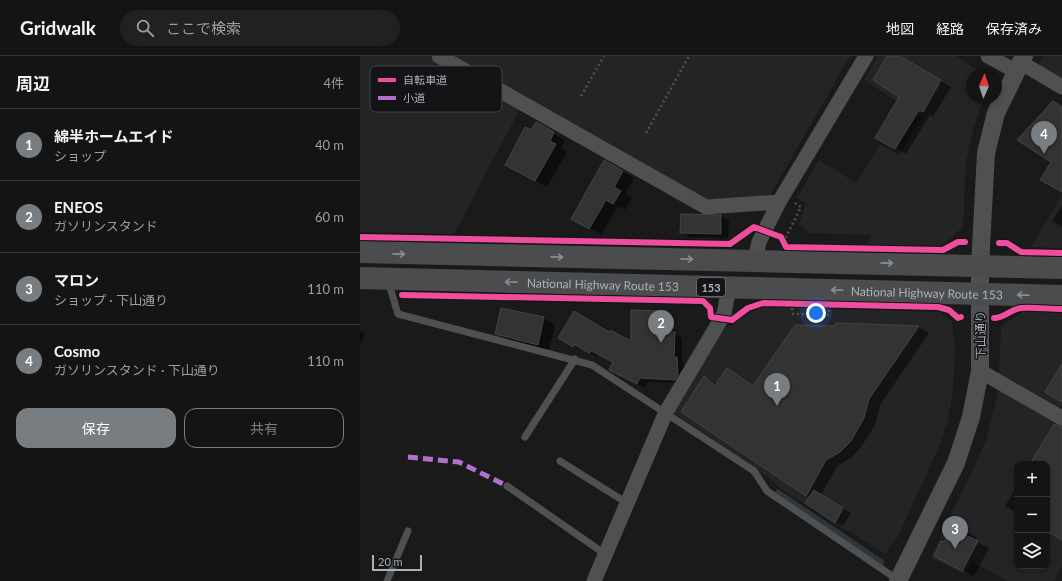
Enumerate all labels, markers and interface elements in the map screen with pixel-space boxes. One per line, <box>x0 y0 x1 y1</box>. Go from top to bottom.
search box <box>120 10 400 46</box>
text: Gridwalk <box>20 16 96 39</box>
icon: search <box>134 17 156 39</box>
text: ここで検索 <box>166 19 241 37</box>
text: 地図 <box>886 20 914 37</box>
text: 経路 <box>936 20 964 37</box>
text: 保存済み <box>986 20 1042 37</box>
legend <box>370 66 502 112</box>
north arrow <box>966 68 1002 104</box>
text: 周辺 <box>16 73 50 94</box>
text: 自転車道 <box>403 73 447 86</box>
text: 4件 <box>323 75 344 91</box>
text: 小道 <box>403 91 425 104</box>
pin: 4 <box>1031 121 1057 154</box>
text: 綿半ホームエイド <box>54 127 174 145</box>
text: 1 <box>25 137 33 153</box>
text: 40 m <box>315 137 344 153</box>
text: ショップ <box>54 148 106 164</box>
text: ENEOS <box>54 198 103 216</box>
text: 2 <box>25 209 33 225</box>
text: 60 m <box>315 209 344 225</box>
text: ガソリンスタンド <box>54 218 158 234</box>
one-way arrow <box>392 250 405 258</box>
one-way arrow <box>550 253 563 261</box>
one-way arrow <box>680 255 693 263</box>
one-way arrow <box>880 260 893 267</box>
text: マロン <box>54 271 99 289</box>
street label: National Highway Route 153 <box>527 275 679 294</box>
one-way arrow <box>505 278 518 286</box>
road number: 153 <box>697 278 725 296</box>
text: 3 <box>25 281 33 297</box>
text: 110 m <box>307 281 344 297</box>
street label: National Highway Route 153 <box>851 283 1003 302</box>
one-way arrow <box>831 287 844 294</box>
one-way arrow <box>1017 291 1030 299</box>
text: ショップ · 下山通り <box>54 292 168 308</box>
your location <box>806 303 826 323</box>
pin: 2 <box>648 310 674 343</box>
street label: 下山通り <box>973 311 988 359</box>
text: Cosmo <box>54 342 100 360</box>
text: 4 <box>25 353 33 369</box>
text: 110 m <box>307 353 344 369</box>
text: ガソリンスタンド · 下山通り <box>54 362 220 378</box>
pin: 1 <box>764 373 790 406</box>
button: 保存 <box>16 408 176 448</box>
button: 共有 <box>184 408 344 448</box>
map controls <box>1014 461 1050 569</box>
button: + <box>1014 461 1050 497</box>
button: − <box>1014 497 1050 533</box>
pin: 3 <box>942 516 968 549</box>
button: layers <box>1014 533 1050 569</box>
scale bar <box>372 553 422 572</box>
text: 20 m <box>378 555 403 568</box>

